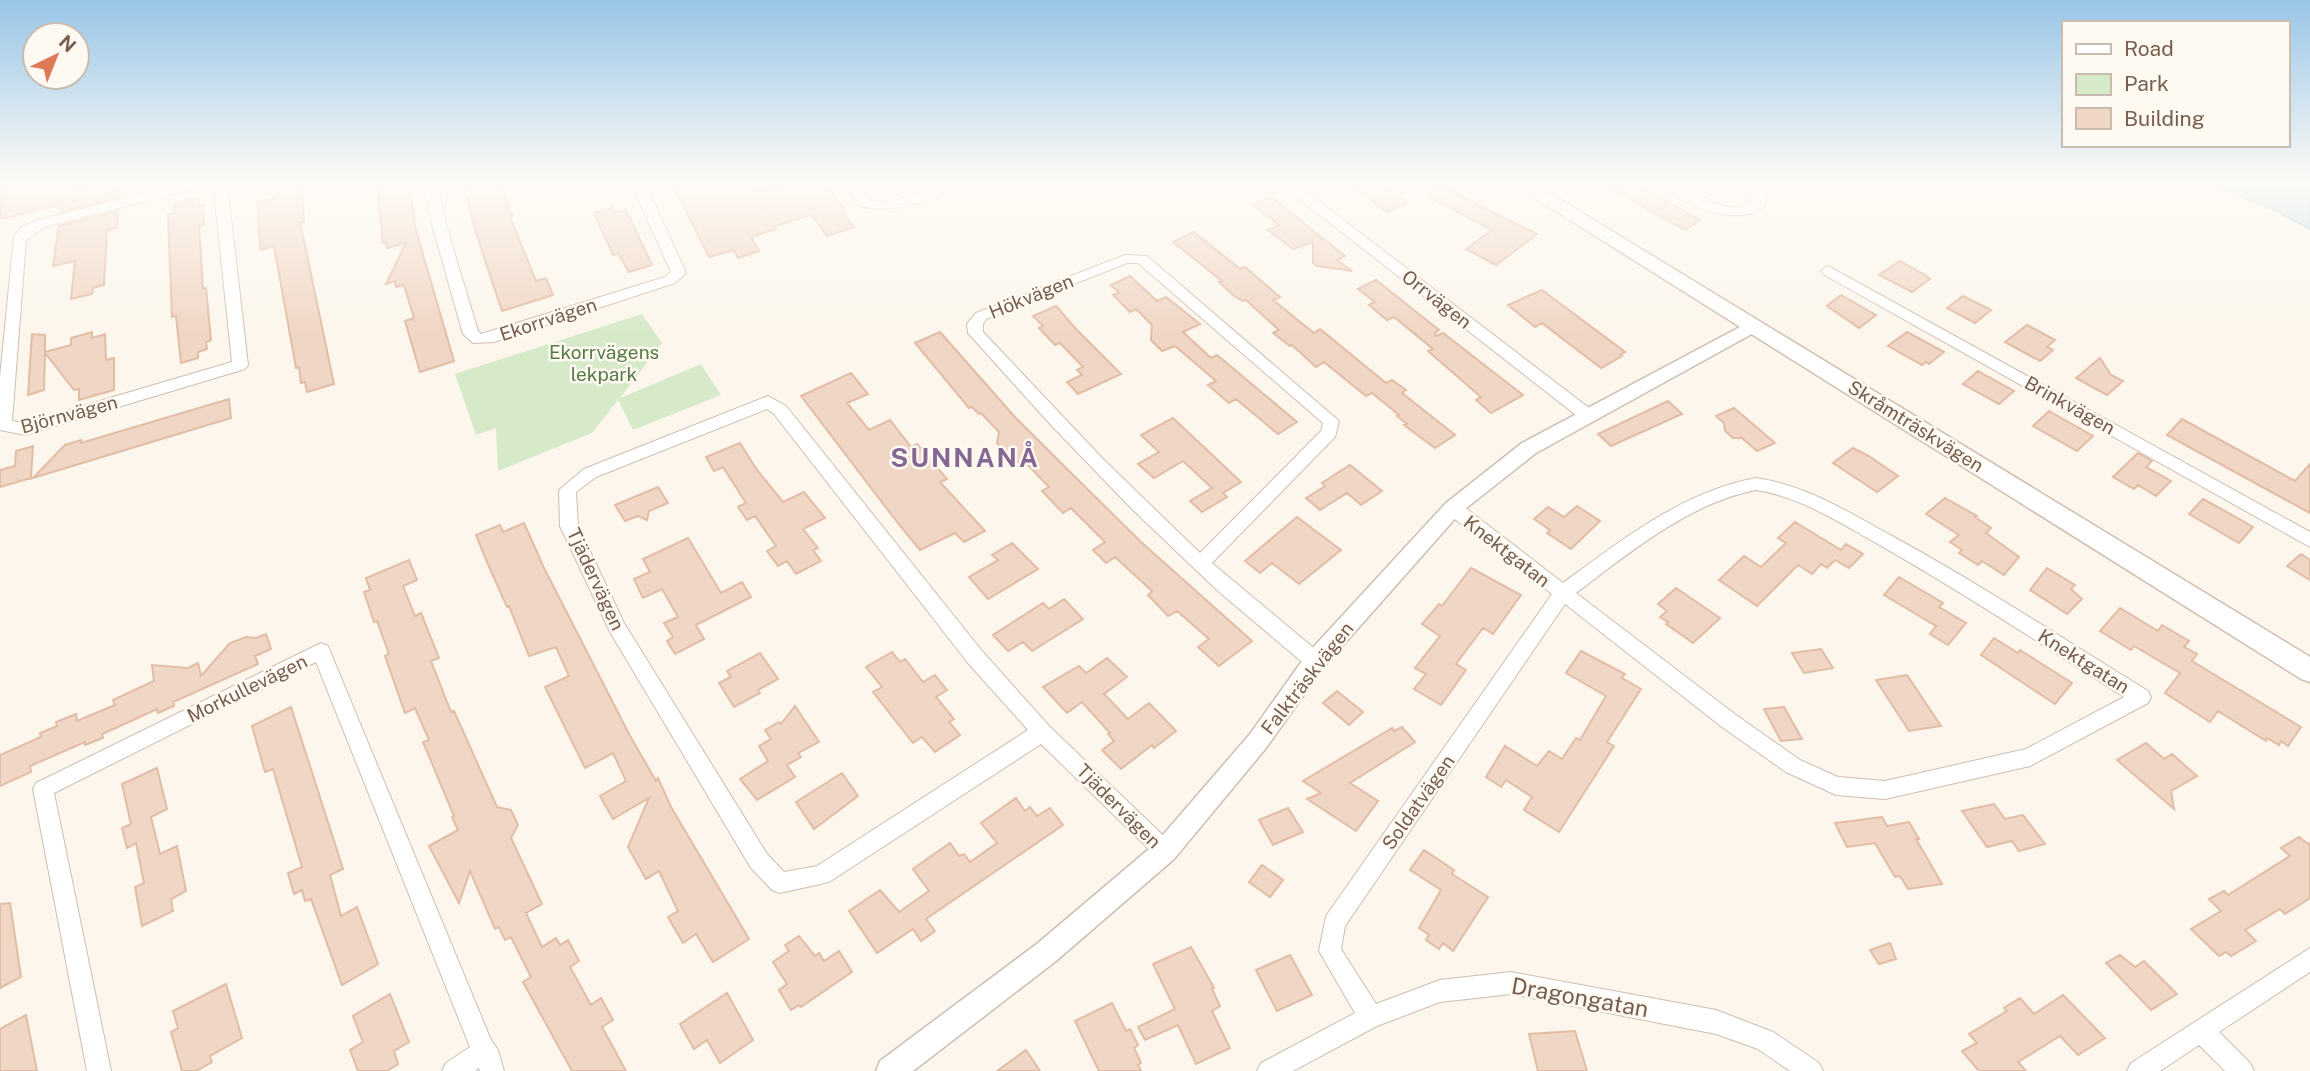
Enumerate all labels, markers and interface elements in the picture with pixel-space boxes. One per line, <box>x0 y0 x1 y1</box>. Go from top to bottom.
north arrow <box>21 21 91 91</box>
legend <box>2062 21 2289 147</box>
text: N <box>55 30 81 57</box>
text: Road <box>2124 36 2174 61</box>
text: Park <box>2124 71 2169 96</box>
text: Building <box>2124 106 2205 131</box>
street label: Orrvägen <box>1398 265 1476 333</box>
street label: Hökvägen <box>986 269 1076 323</box>
street label: Ekorrvägen <box>497 293 599 345</box>
park label: Ekorrvägens lekpark <box>549 341 659 385</box>
street label: Brinkvägen <box>2021 371 2119 439</box>
street label: Skråmträskvägen <box>1844 375 1988 477</box>
street label: Björnvägen <box>18 390 120 438</box>
district label: SUNNANÅ <box>890 441 1040 473</box>
street label: Knektgatan <box>1460 511 1554 591</box>
street label: Tjädervägen <box>563 524 629 634</box>
street label: Falkträskvägen <box>1256 618 1358 738</box>
street label: Knektgatan <box>2034 624 2134 698</box>
street label: Morkullevägen <box>183 649 311 727</box>
street label: Soldatvägen <box>1377 750 1459 854</box>
street label: Tjädervägen <box>1072 759 1166 853</box>
street label: Dragongatan <box>1509 972 1651 1022</box>

